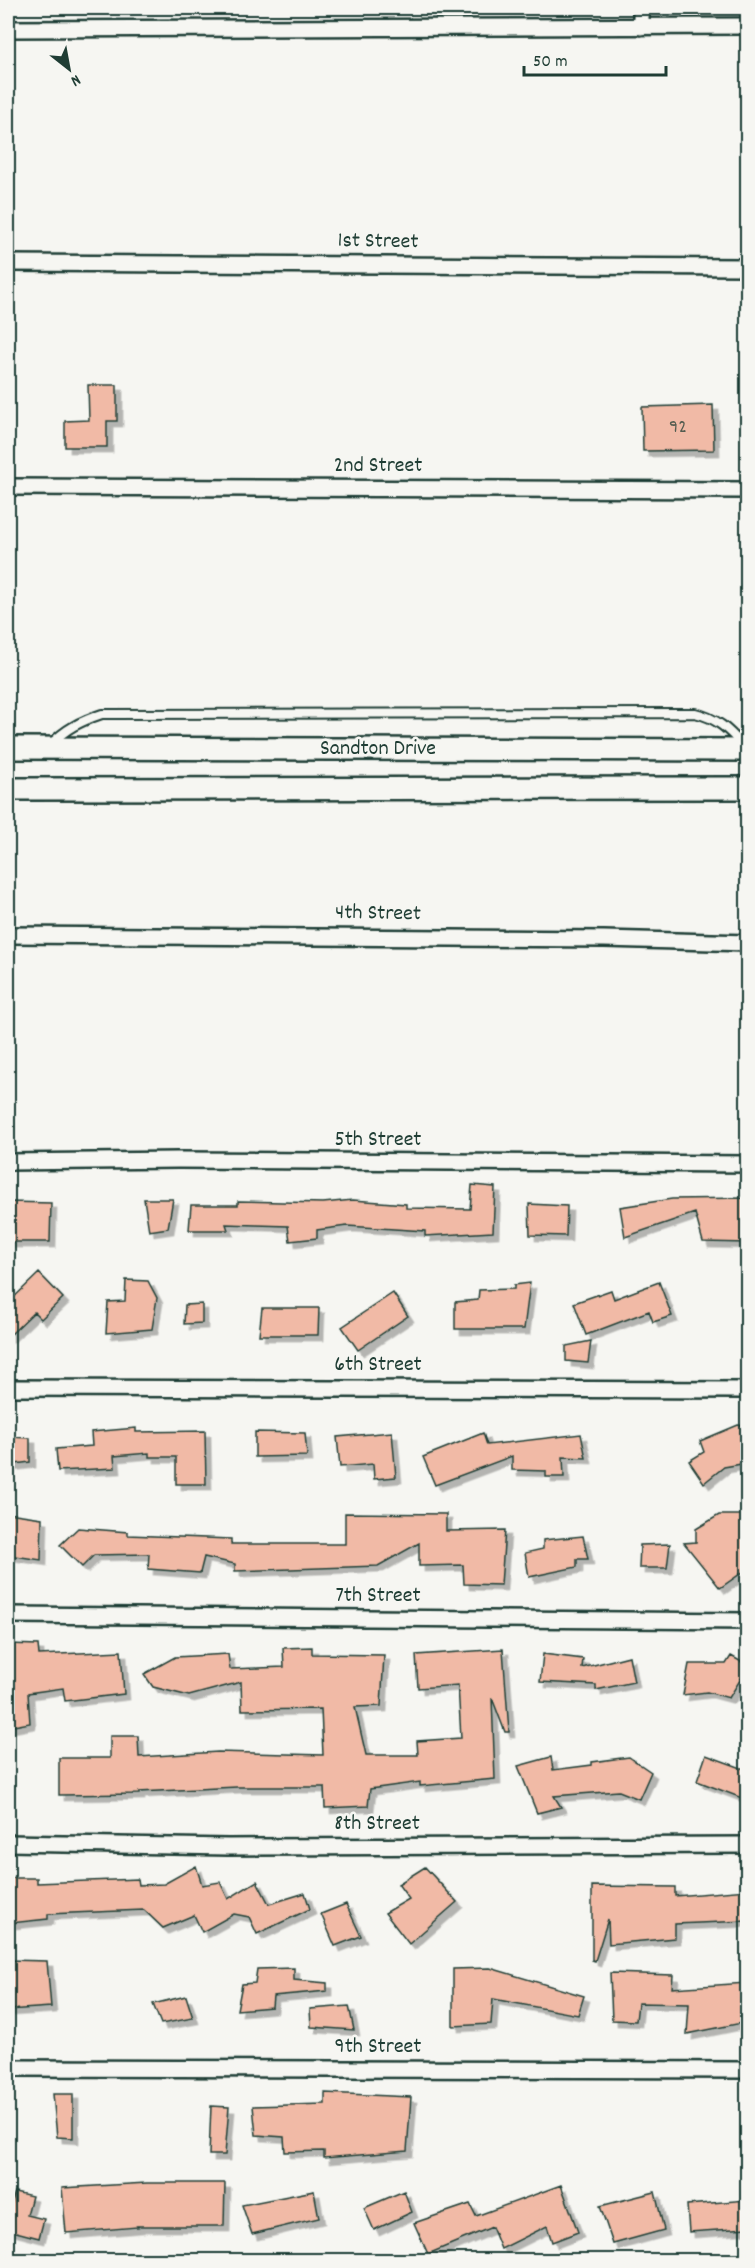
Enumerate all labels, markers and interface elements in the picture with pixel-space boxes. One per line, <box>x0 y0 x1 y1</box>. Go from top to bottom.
north arrow <box>39 39 99 99</box>
scale bar <box>524 39 666 77</box>
text: 50 m <box>533 50 568 75</box>
text: N <box>66 68 85 92</box>
street label: 1st Street <box>337 226 419 258</box>
house number: 92 <box>669 414 687 442</box>
street label: 2nd Street <box>334 451 422 482</box>
street label: Sandton Drive <box>320 734 436 765</box>
street label: 4th Street <box>335 898 421 930</box>
street label: 5th Street <box>335 1125 421 1156</box>
street label: 6th Street <box>334 1350 422 1381</box>
street label: 7th Street <box>335 1581 421 1612</box>
street label: 8th Street <box>334 1809 420 1840</box>
street label: 9th Street <box>335 2032 421 2063</box>

